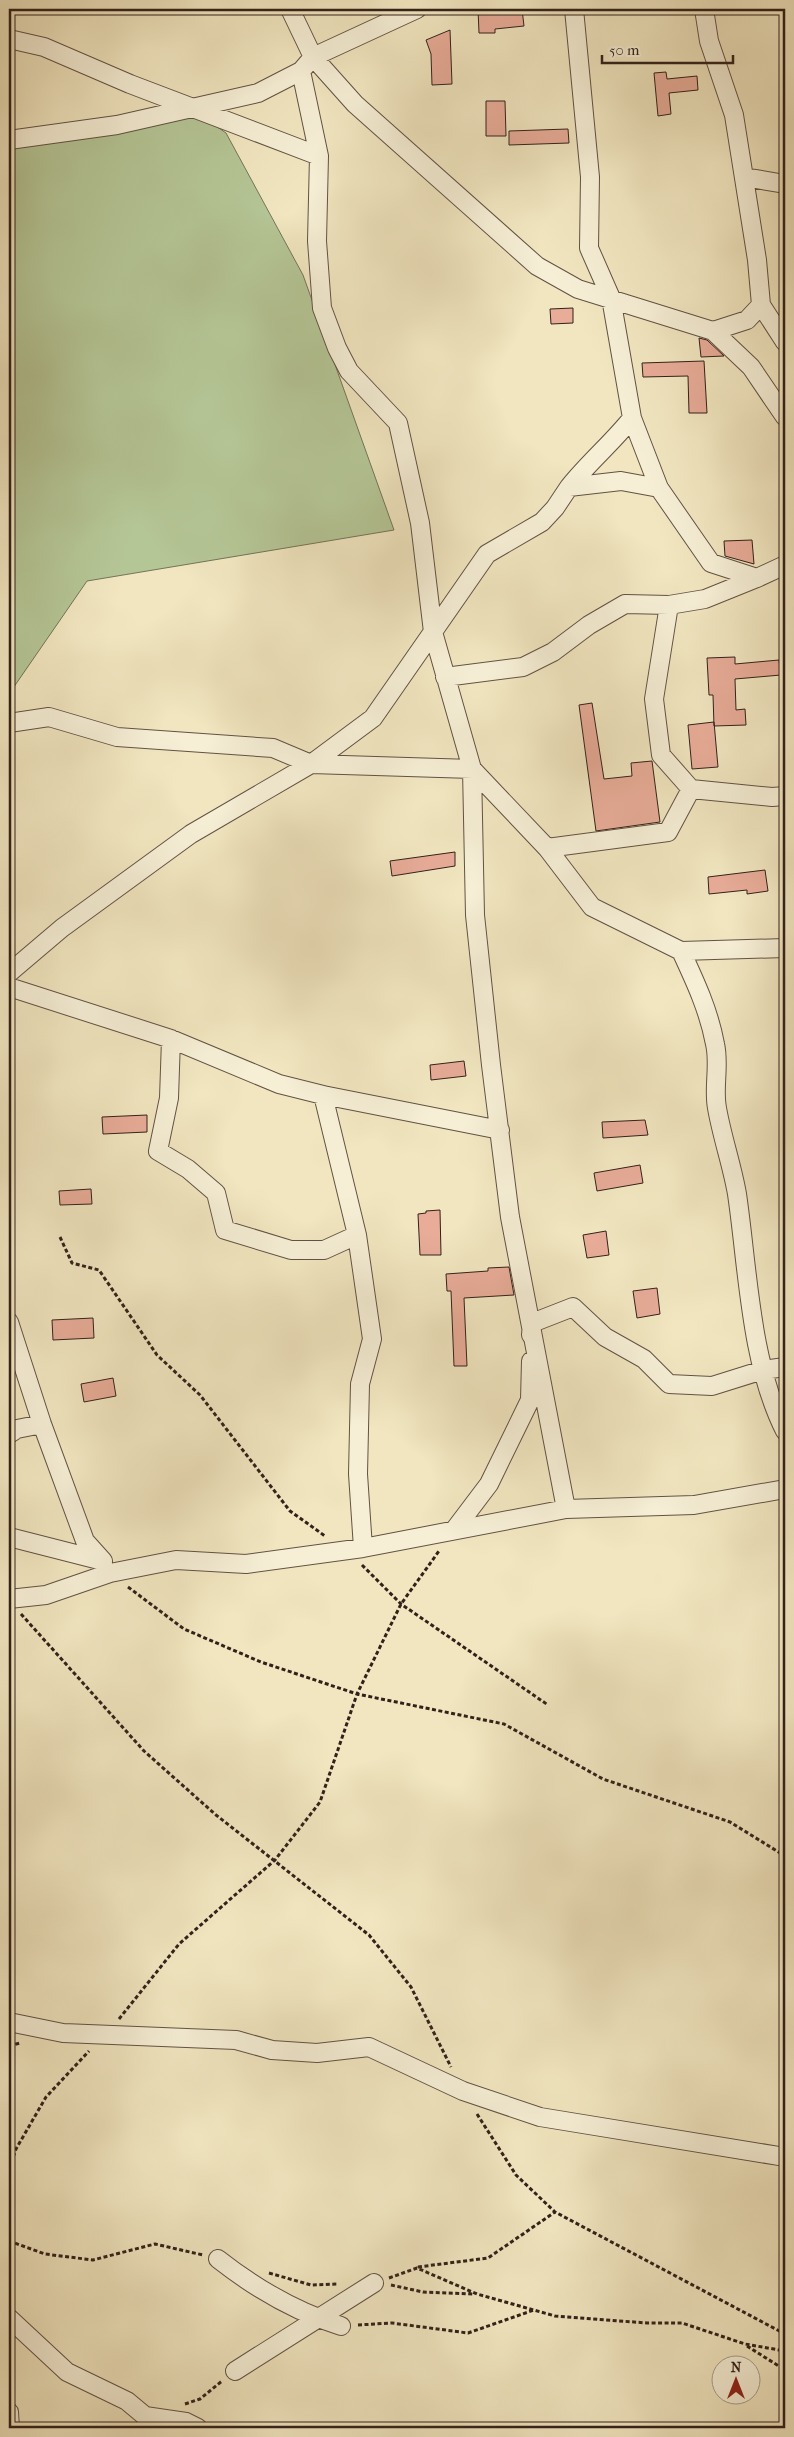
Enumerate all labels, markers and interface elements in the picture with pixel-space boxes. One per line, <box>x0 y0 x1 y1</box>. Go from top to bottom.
scale bar <box>602 32 733 64</box>
text: 50 m <box>609 41 640 59</box>
north arrow <box>712 2354 762 2404</box>
text: N <box>731 2359 742 2376</box>

